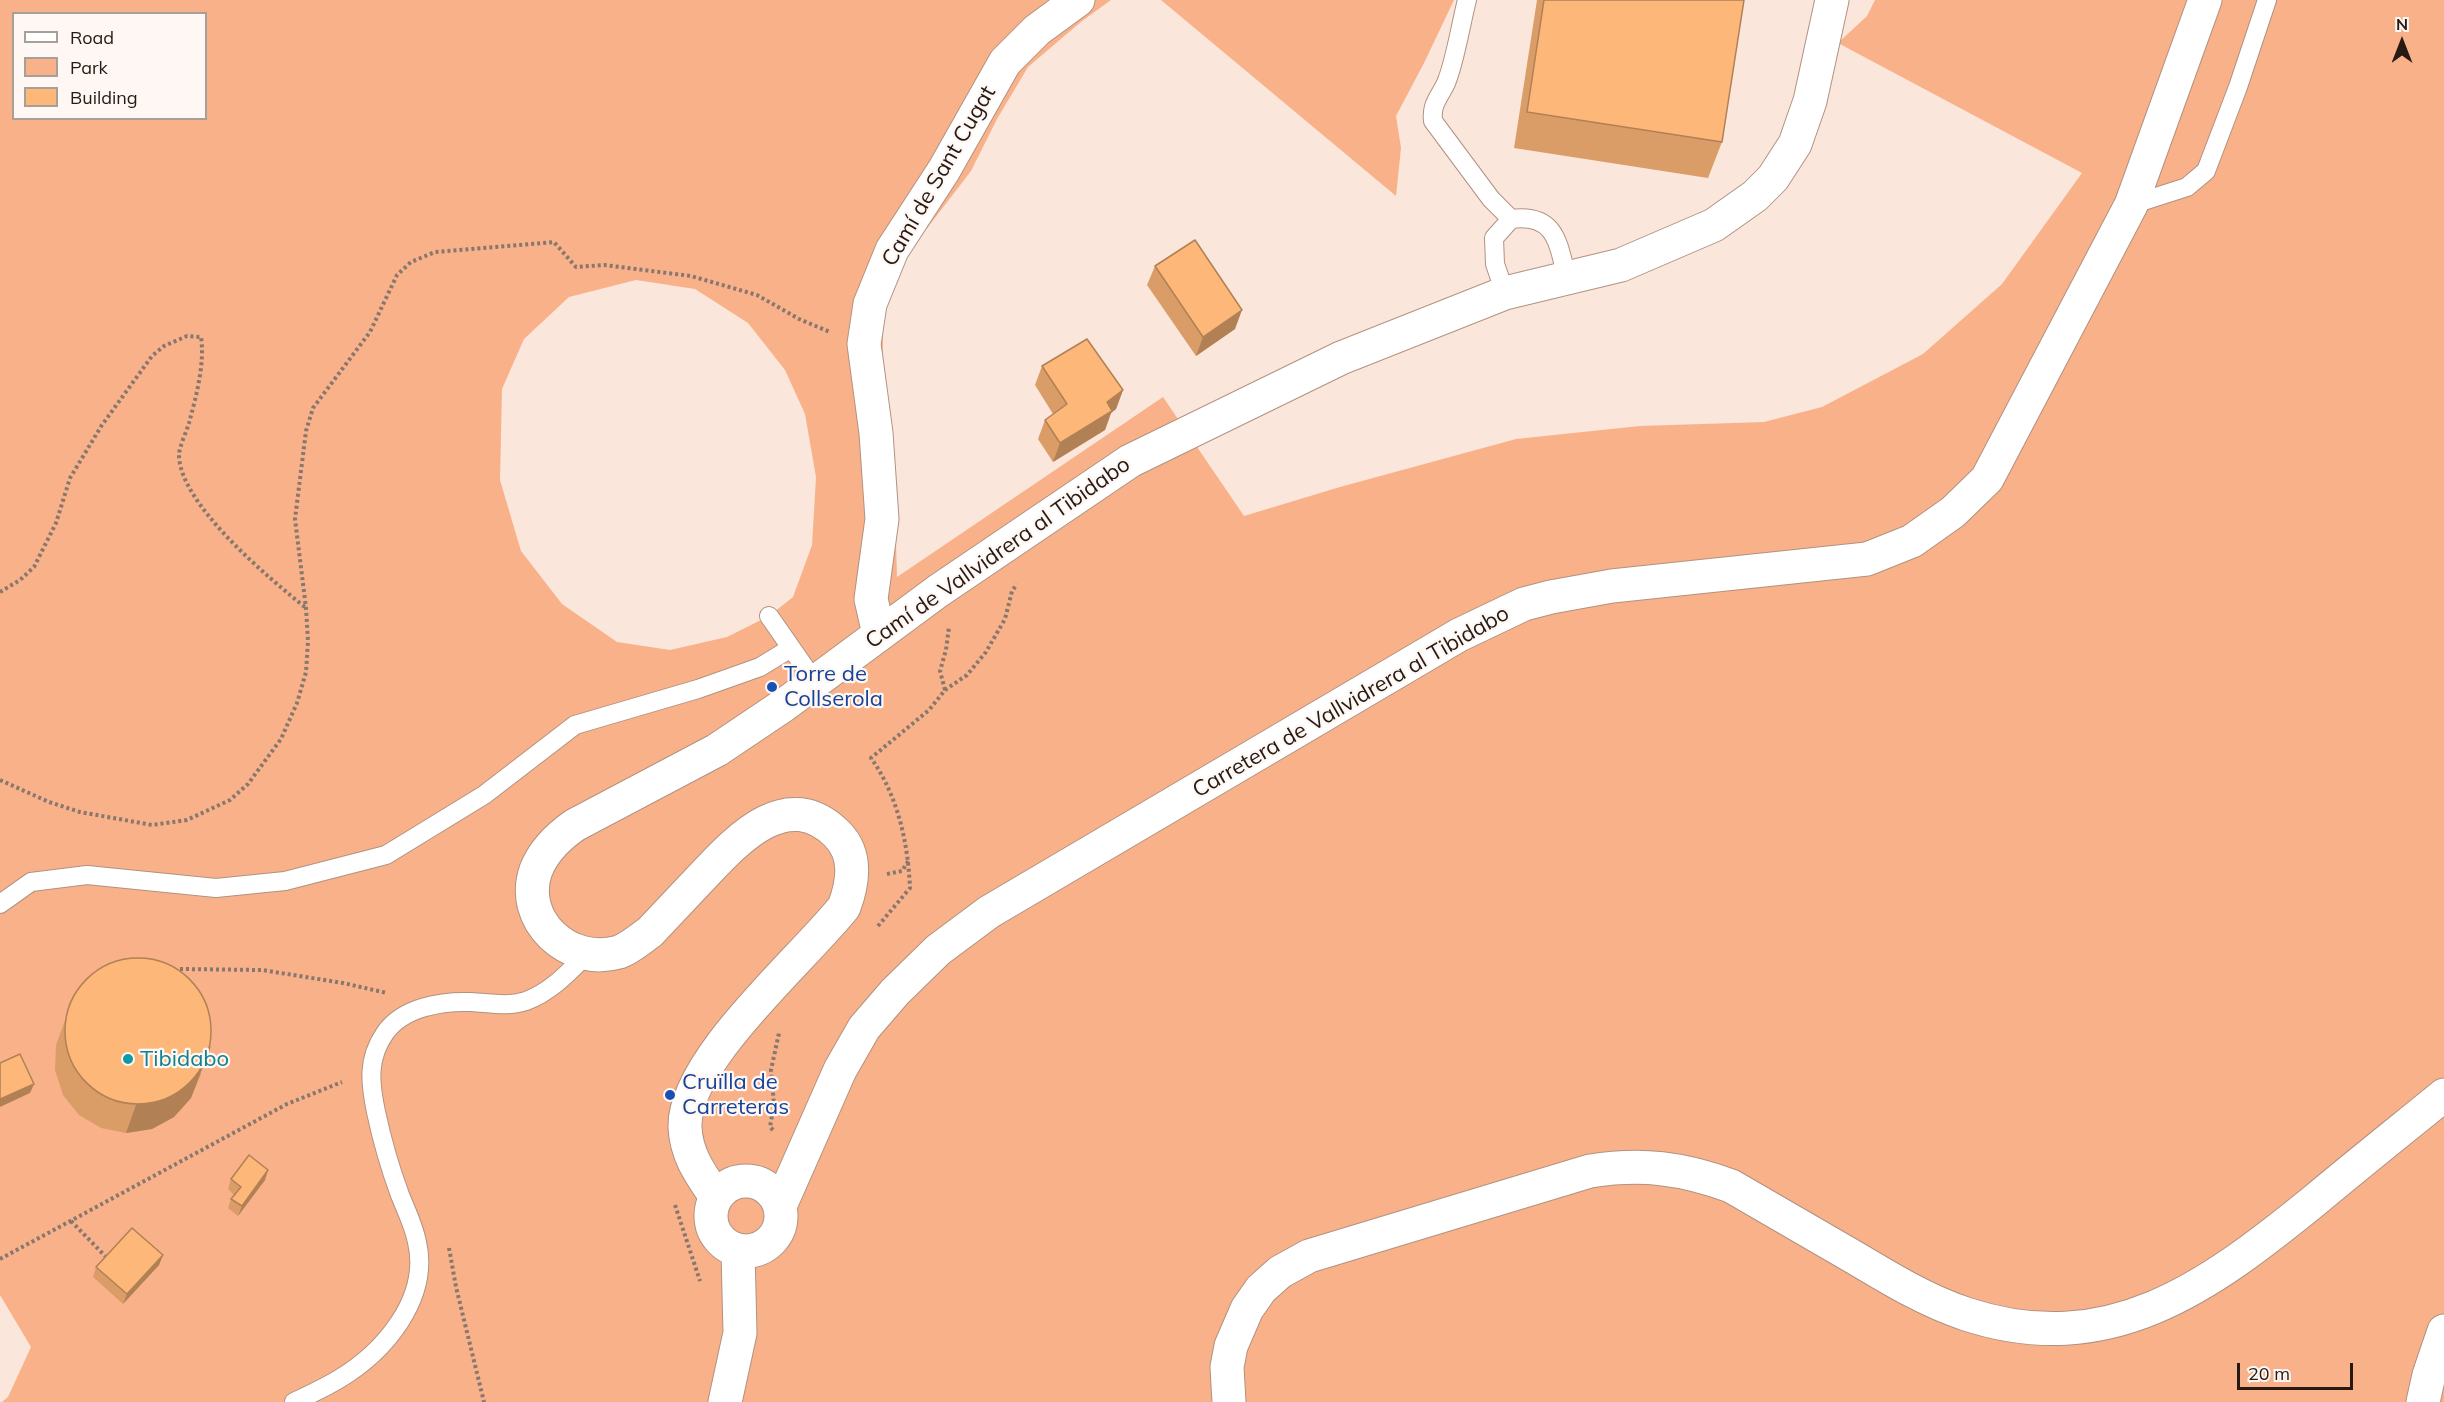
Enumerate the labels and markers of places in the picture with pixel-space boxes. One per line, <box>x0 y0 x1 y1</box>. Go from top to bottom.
place label: Torre de Collserola <box>784 661 883 712</box>
marker: Torre de Collserola <box>765 680 779 694</box>
place label: Tibidabo <box>140 1046 229 1072</box>
marker: Tibidabo <box>121 1052 135 1066</box>
place label: Cruïlla de Carreteras <box>682 1069 789 1120</box>
marker: Cruïlla de Carreteras <box>663 1088 677 1102</box>

